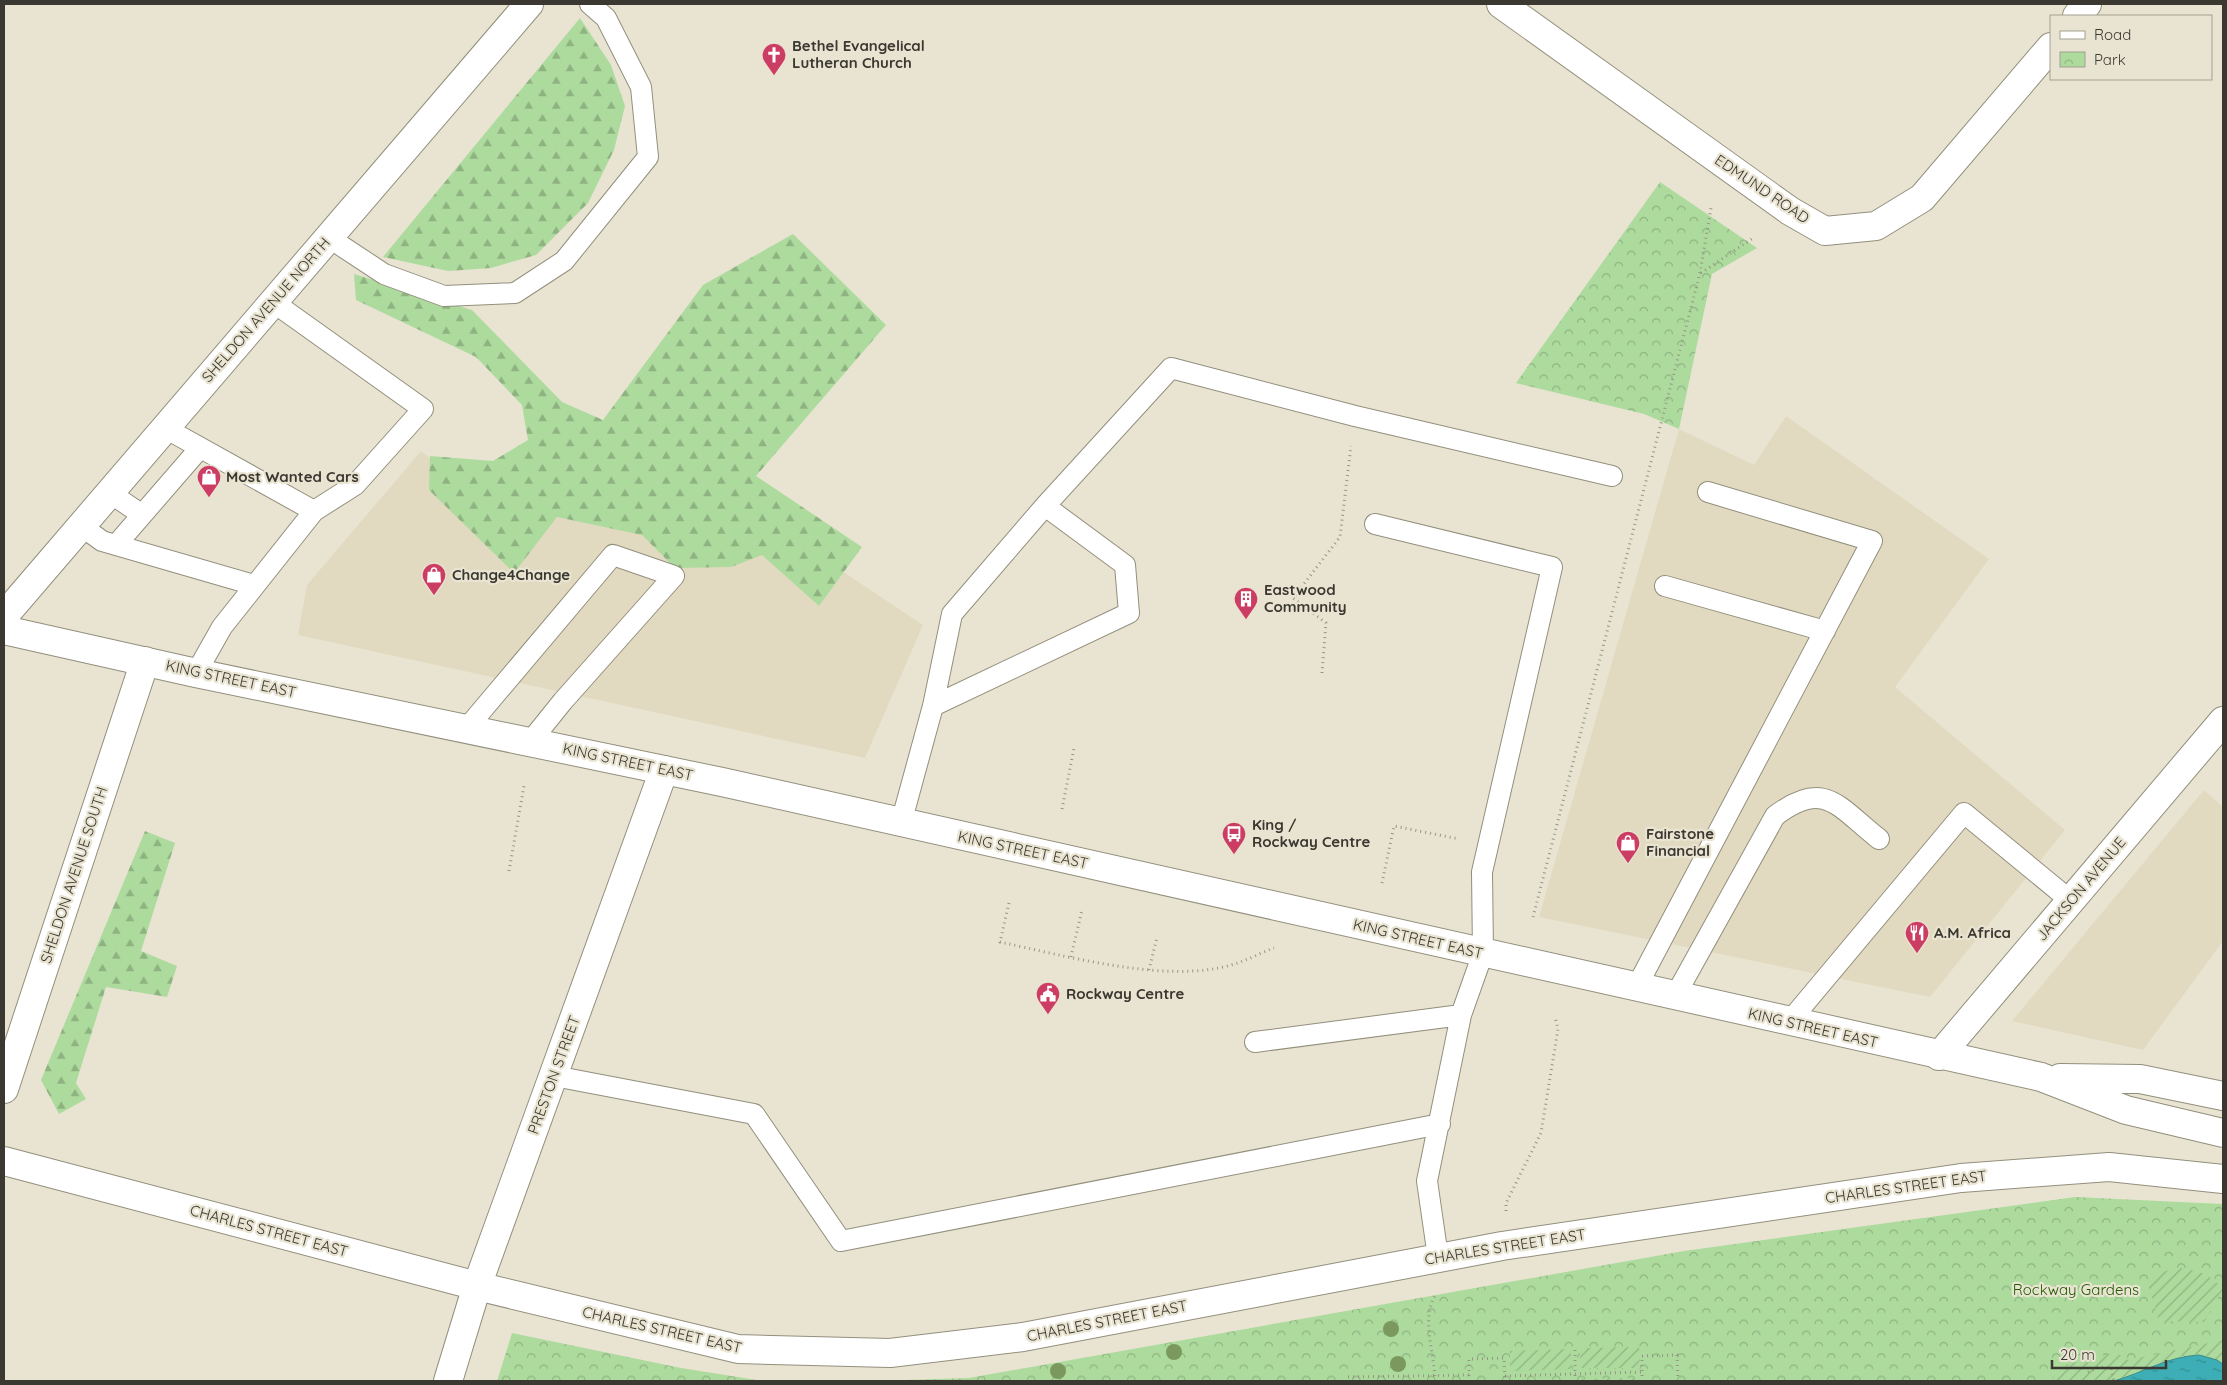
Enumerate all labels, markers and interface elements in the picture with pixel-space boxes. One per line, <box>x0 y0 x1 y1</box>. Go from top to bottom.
legend <box>2050 15 2212 80</box>
text: Road <box>2094 25 2131 44</box>
place label: Bethel Evangelical Lutheran Church <box>792 36 925 72</box>
church icon: Bethel Evangelical Lutheran Church <box>761 42 787 76</box>
text: Park <box>2094 50 2126 69</box>
street label: EDMUND ROAD <box>1711 150 1813 227</box>
street label: SHELDON AVENUE NORTH <box>197 233 334 386</box>
shop icon: Most Wanted Cars <box>196 464 222 498</box>
place label: Most Wanted Cars <box>226 467 359 486</box>
shop icon: Change4Change <box>421 562 447 596</box>
place label: Change4Change <box>452 565 570 584</box>
place label: Eastwood Community <box>1264 580 1347 616</box>
building icon: Eastwood Community <box>1233 586 1259 620</box>
street label: KING STREET EAST <box>164 655 298 702</box>
street label: KING STREET EAST <box>561 738 695 785</box>
street label: SHELDON AVENUE SOUTH <box>36 784 111 966</box>
place label: King / Rockway Centre <box>1252 815 1370 851</box>
bus stop icon: King / Rockway Centre <box>1221 821 1247 855</box>
place label: Fairstone Financial <box>1646 824 1714 860</box>
street label: KING STREET EAST <box>956 826 1090 873</box>
shop icon: Fairstone Financial <box>1615 830 1641 864</box>
street label: JACKSON AVENUE <box>2032 833 2130 944</box>
street label: KING STREET EAST <box>1351 914 1485 963</box>
restaurant icon: A.M. Africa <box>1904 920 1930 954</box>
place label: A.M. Africa <box>1934 923 2011 942</box>
public building icon: Rockway Centre <box>1035 981 1061 1015</box>
place label: Rockway Centre <box>1066 984 1184 1003</box>
street label: KING STREET EAST <box>1746 1003 1880 1052</box>
street label: PRESTON STREET <box>523 1013 584 1137</box>
street label: CHARLES STREET EAST <box>1824 1166 1988 1207</box>
street label: CHARLES STREET EAST <box>188 1200 350 1261</box>
street label: CHARLES STREET EAST <box>1423 1224 1587 1269</box>
park label: Rockway Gardens <box>2013 1280 2139 1299</box>
street label: CHARLES STREET EAST <box>1025 1296 1189 1345</box>
street label: CHARLES STREET EAST <box>581 1302 744 1357</box>
scale bar <box>2052 1338 2166 1370</box>
text: 20 m <box>2060 1345 2095 1364</box>

